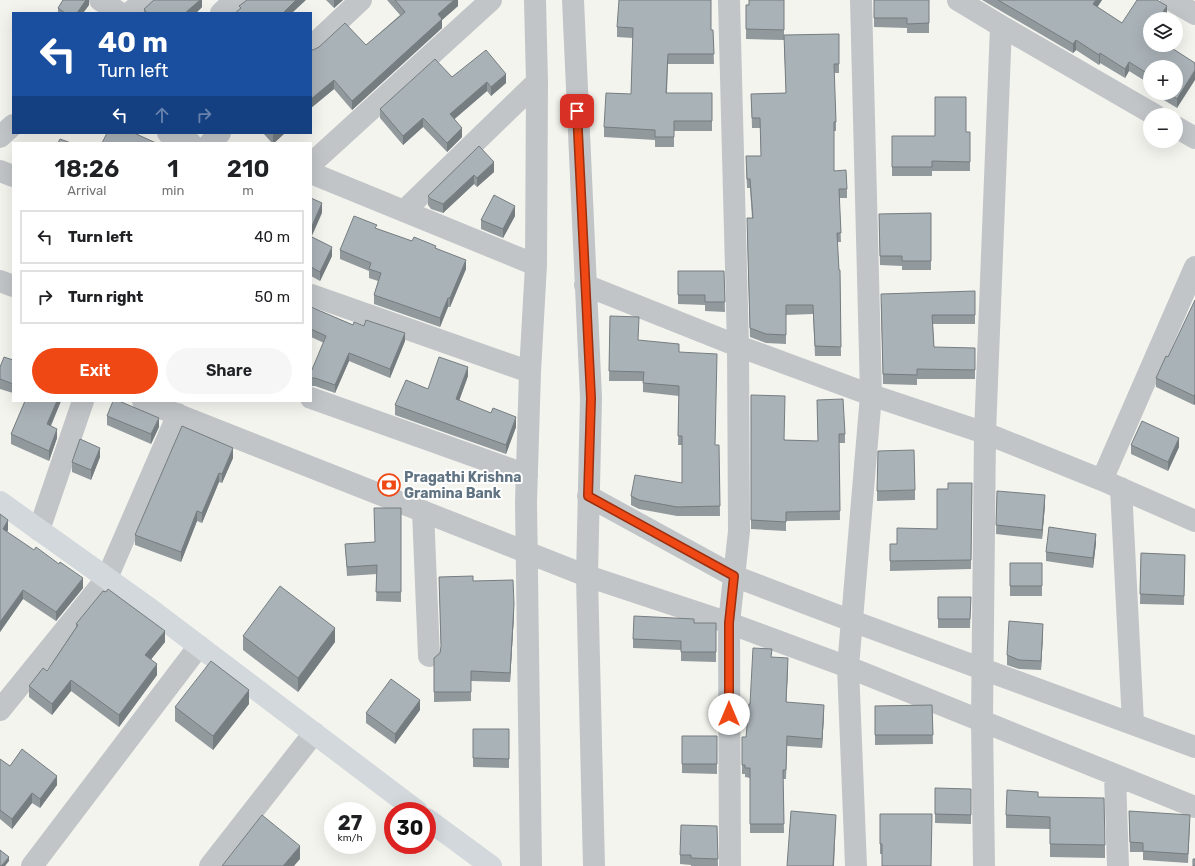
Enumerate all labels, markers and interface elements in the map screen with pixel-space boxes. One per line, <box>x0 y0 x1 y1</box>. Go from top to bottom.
map controls <box>1143 12 1183 148</box>
button: layers <box>1143 12 1183 52</box>
text: 40 m <box>98 26 168 59</box>
icon: left <box>32 28 84 80</box>
text: Turn left <box>98 60 168 82</box>
button: + <box>1143 60 1183 100</box>
pin <box>560 94 594 128</box>
icon: arrive <box>566 100 588 122</box>
icon: left <box>109 104 131 126</box>
icon: ahead <box>151 104 173 126</box>
icon: right <box>193 104 215 126</box>
button: − <box>1143 108 1183 148</box>
text: 18:26 <box>54 155 119 183</box>
text: 1 <box>167 155 179 183</box>
text: 210 <box>227 155 270 183</box>
text: Arrival <box>67 183 106 198</box>
text: min <box>162 183 184 198</box>
text: m <box>242 183 254 198</box>
icon: left <box>34 226 56 248</box>
text: Turn left <box>68 228 133 246</box>
text: 40 m <box>254 228 290 246</box>
icon: right <box>34 286 56 308</box>
text: Turn right <box>68 288 143 306</box>
text: 50 m <box>255 288 290 306</box>
button: Exit <box>32 348 158 394</box>
button: Share <box>166 348 292 394</box>
place label: Pragathi Krishna Gramina Bank <box>404 469 521 502</box>
bank icon: Pragathi Krishna Gramina Bank <box>376 472 402 498</box>
position arrow <box>708 693 750 735</box>
speed limit sign: 30 <box>384 802 436 854</box>
text: 27 <box>338 811 362 835</box>
text: km/h <box>338 832 362 844</box>

